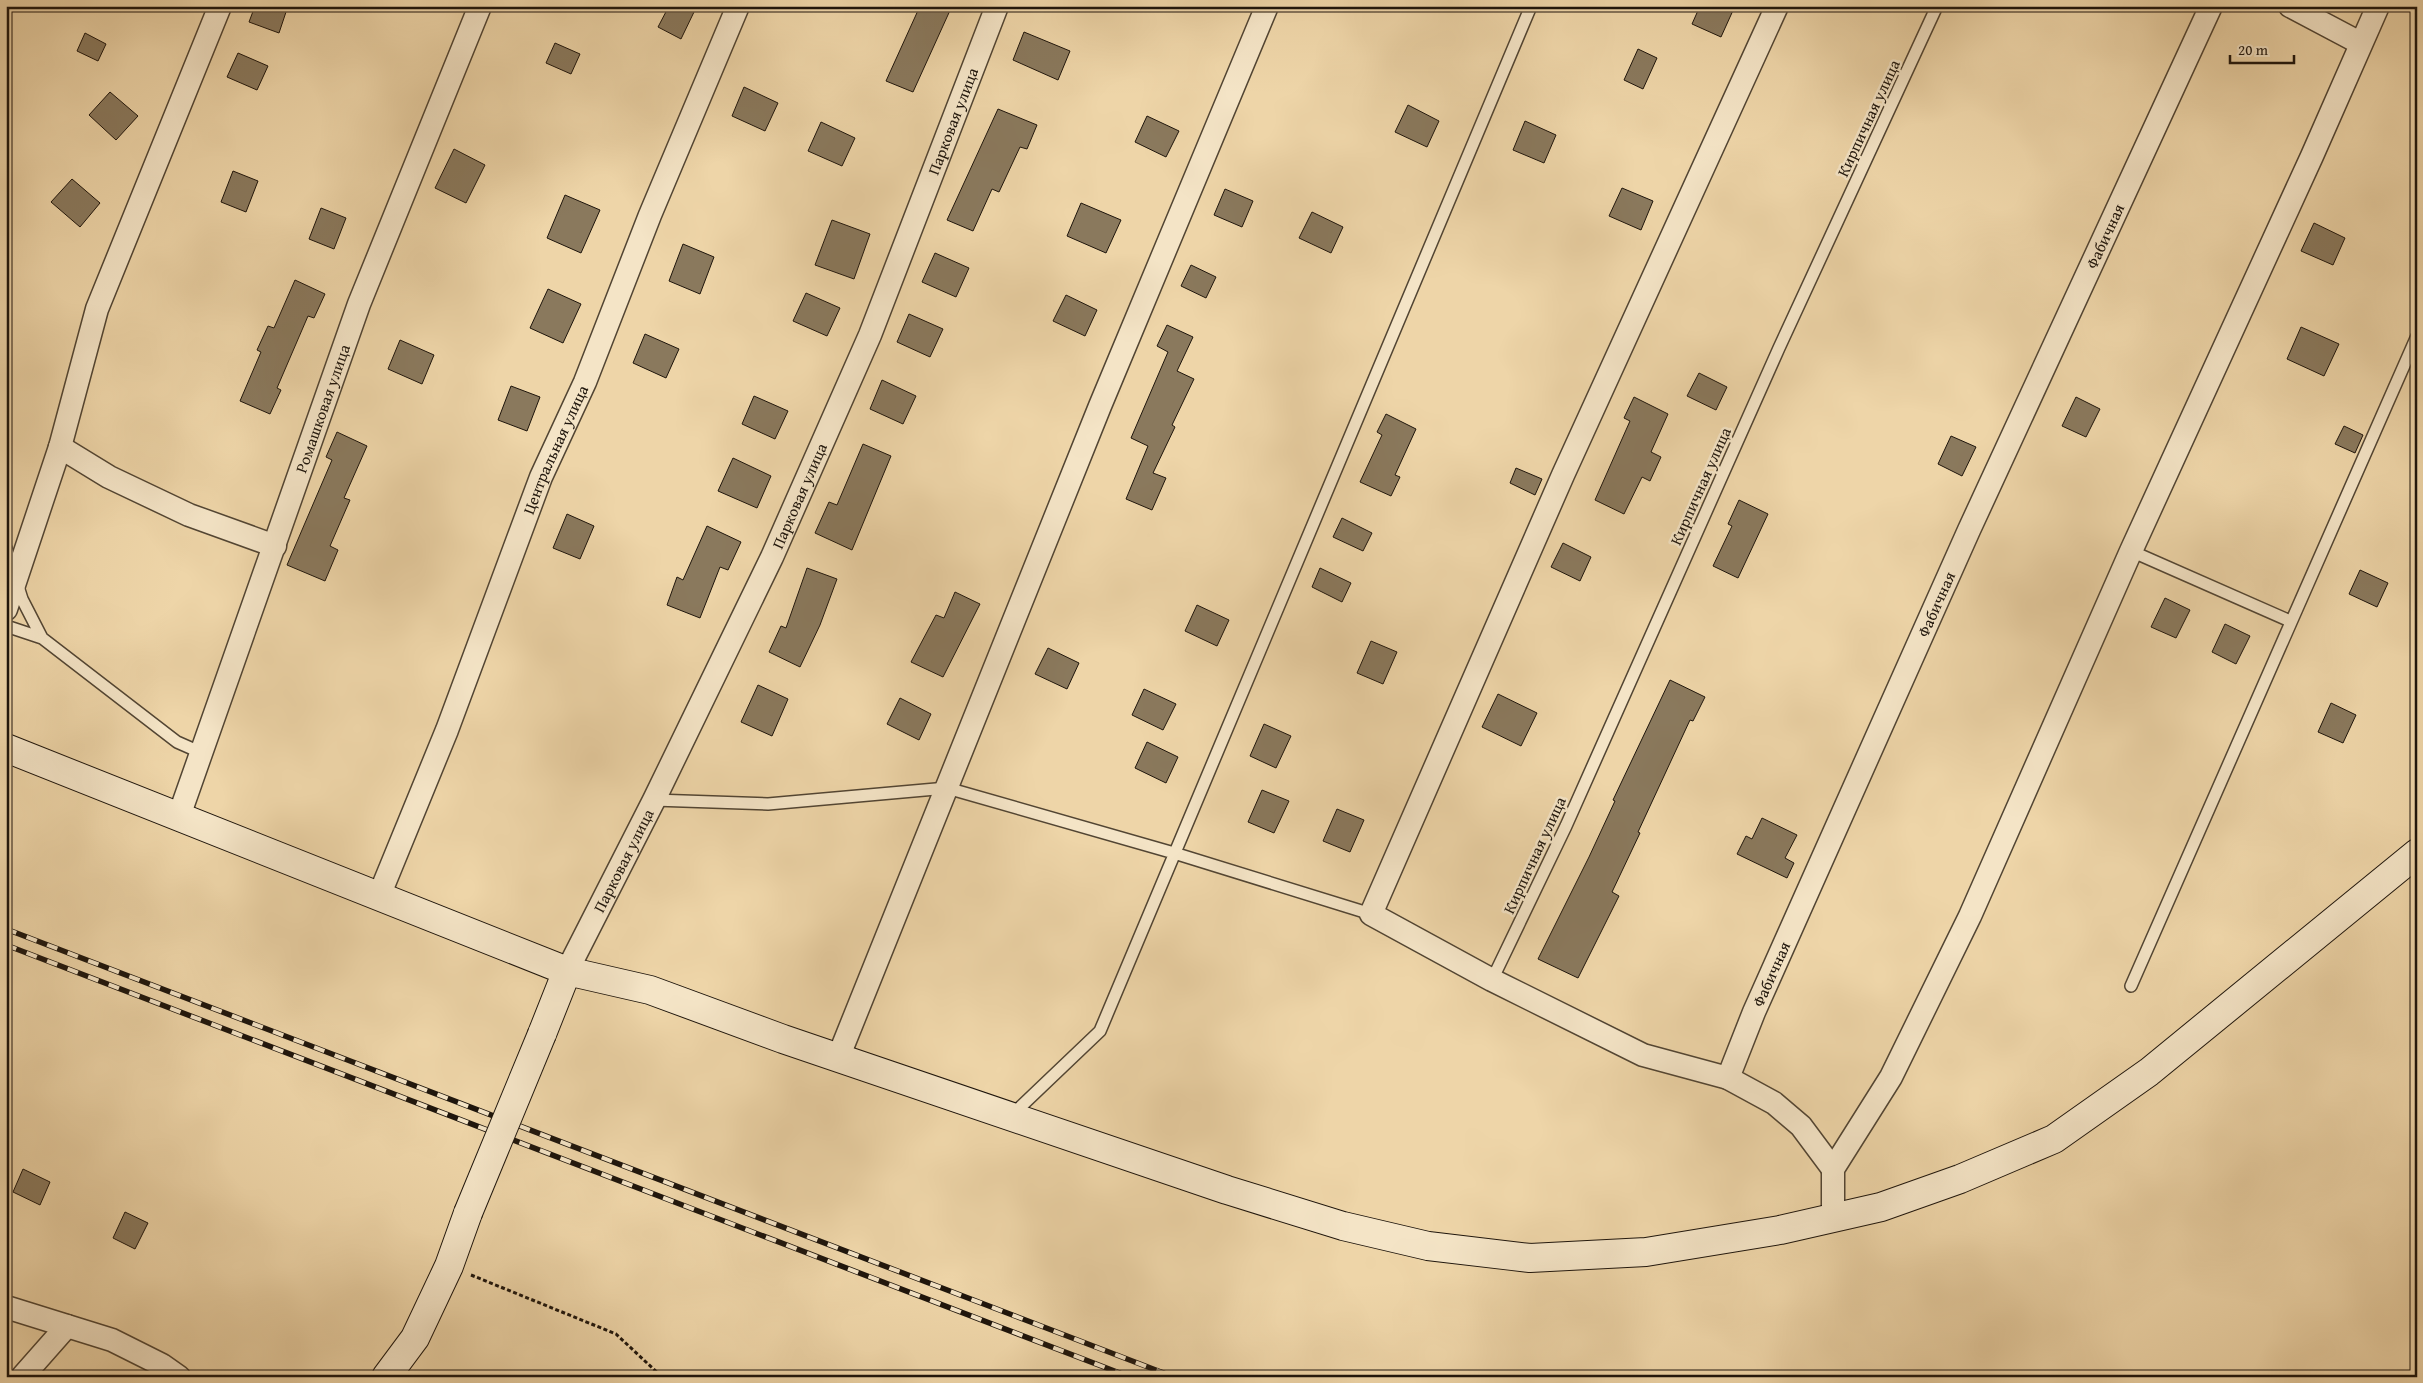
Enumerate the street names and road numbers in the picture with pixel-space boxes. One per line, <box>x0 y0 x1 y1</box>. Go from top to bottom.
street label: Кирпичная улица <box>1830 55 1906 181</box>
street label: Парковая улица <box>921 63 984 178</box>
street label: Фабичная <box>2079 199 2130 272</box>
street label: Ромашковая улица <box>289 341 356 476</box>
street label: Центральная улица <box>516 381 594 518</box>
street label: Кирпичная улица <box>1663 423 1737 549</box>
street label: Парковая улица <box>765 439 833 552</box>
street label: Фабичная <box>1911 568 1961 641</box>
street label: Кирпичная улица <box>1496 792 1572 918</box>
street label: Парковая улица <box>587 804 660 916</box>
street label: Фабичная <box>1746 937 1796 1011</box>

